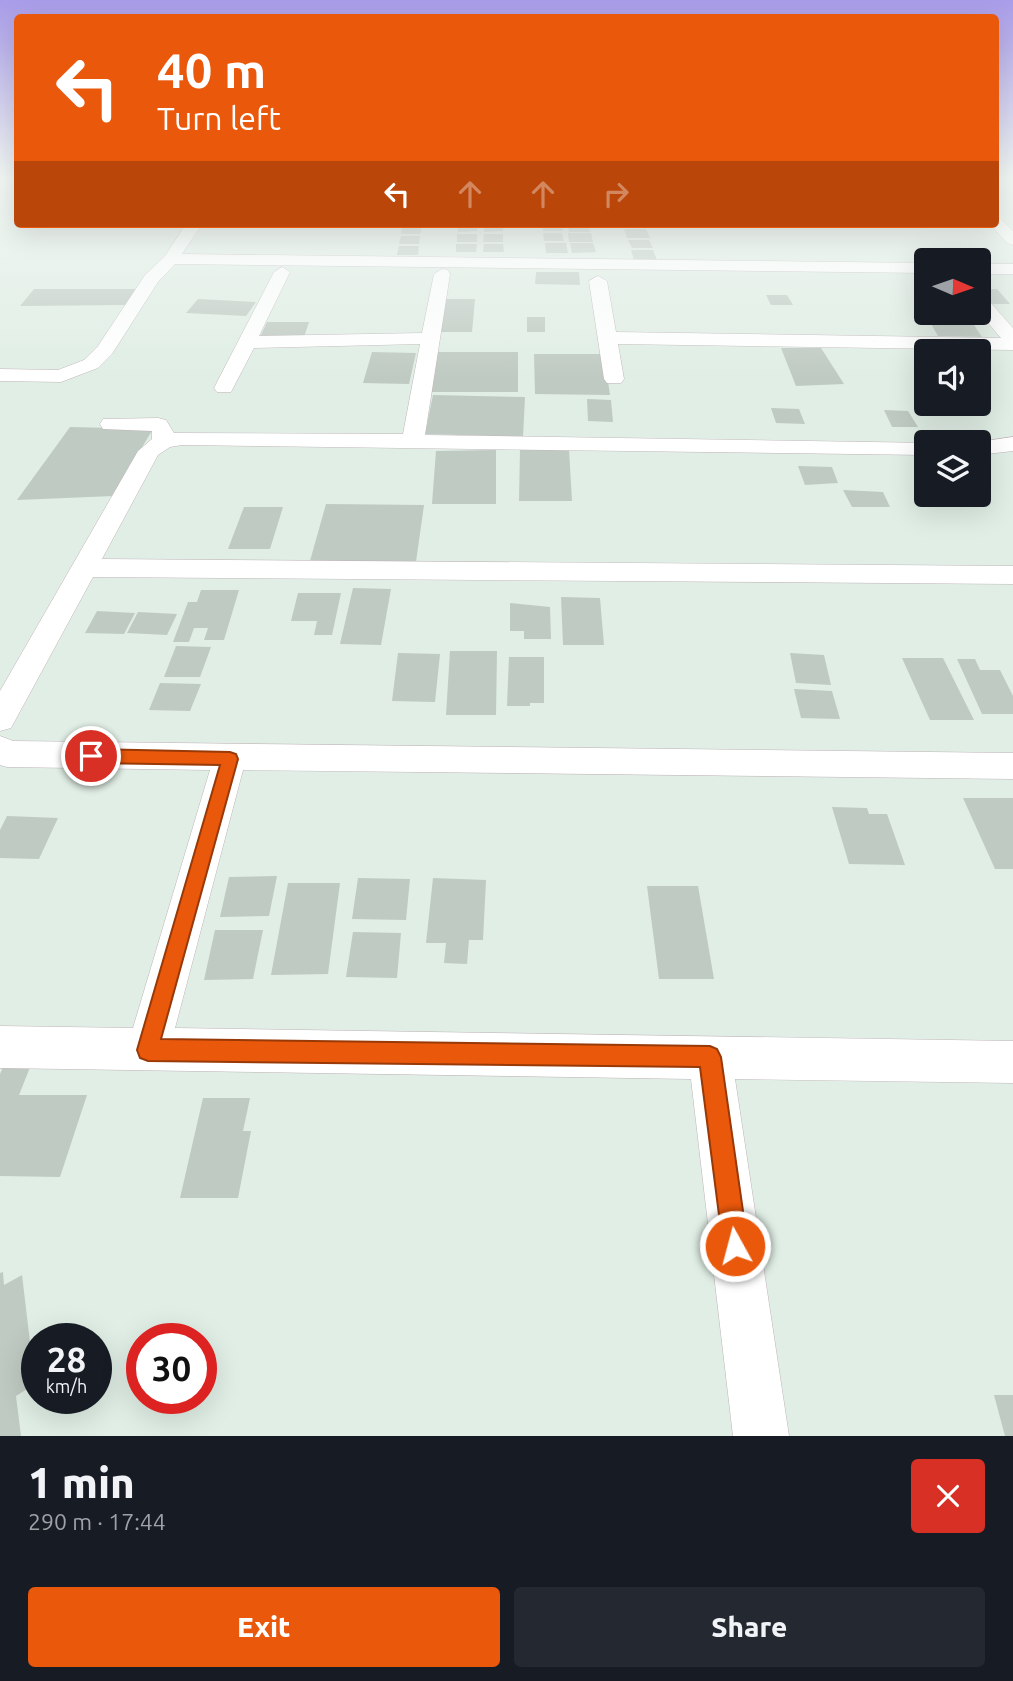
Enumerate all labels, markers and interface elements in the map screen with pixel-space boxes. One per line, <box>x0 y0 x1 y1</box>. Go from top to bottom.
icon: left <box>42 42 133 133</box>
text: 40 m <box>157 42 266 97</box>
text: Turn left <box>157 100 281 136</box>
icon: left <box>378 175 416 213</box>
icon: ahead <box>451 175 489 213</box>
icon: ahead <box>524 175 562 213</box>
icon: right <box>597 175 635 213</box>
north arrow <box>914 248 990 326</box>
map controls <box>914 248 991 507</box>
button: sound <box>914 339 991 416</box>
button: layers <box>914 430 991 507</box>
pin <box>61 726 121 786</box>
icon: arrive <box>72 737 110 775</box>
position arrow <box>698 1209 772 1283</box>
speed limit sign: 30 <box>126 1323 217 1414</box>
text: 28 <box>47 1339 86 1379</box>
text: km/h <box>46 1376 87 1396</box>
text: 1 min <box>28 1459 135 1506</box>
button: close <box>911 1459 985 1533</box>
text: 290 m · 17:44 <box>28 1509 166 1534</box>
button: Exit <box>28 1587 500 1667</box>
button: Share <box>514 1587 985 1667</box>

